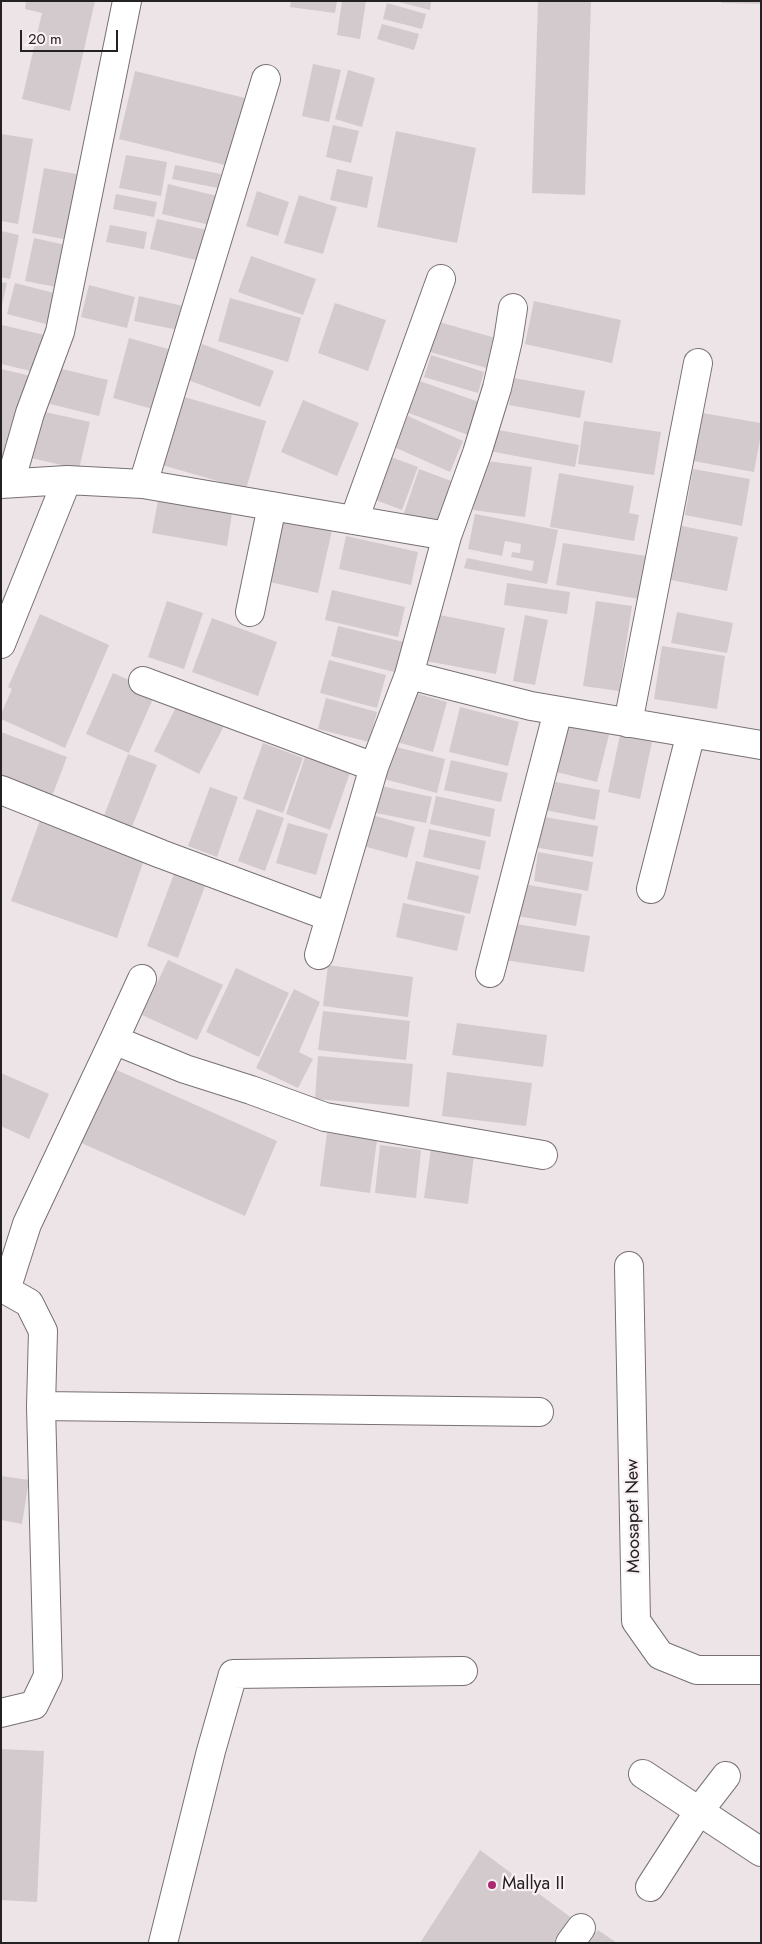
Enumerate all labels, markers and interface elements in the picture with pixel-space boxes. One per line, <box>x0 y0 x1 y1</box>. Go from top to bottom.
scale bar <box>22 20 120 52</box>
text: 20 m <box>28 28 62 50</box>
street label: Moosapet New <box>622 1459 646 1573</box>
place label: Mallya II <box>502 1874 564 1896</box>
marker: Mallya II <box>486 1879 498 1891</box>

